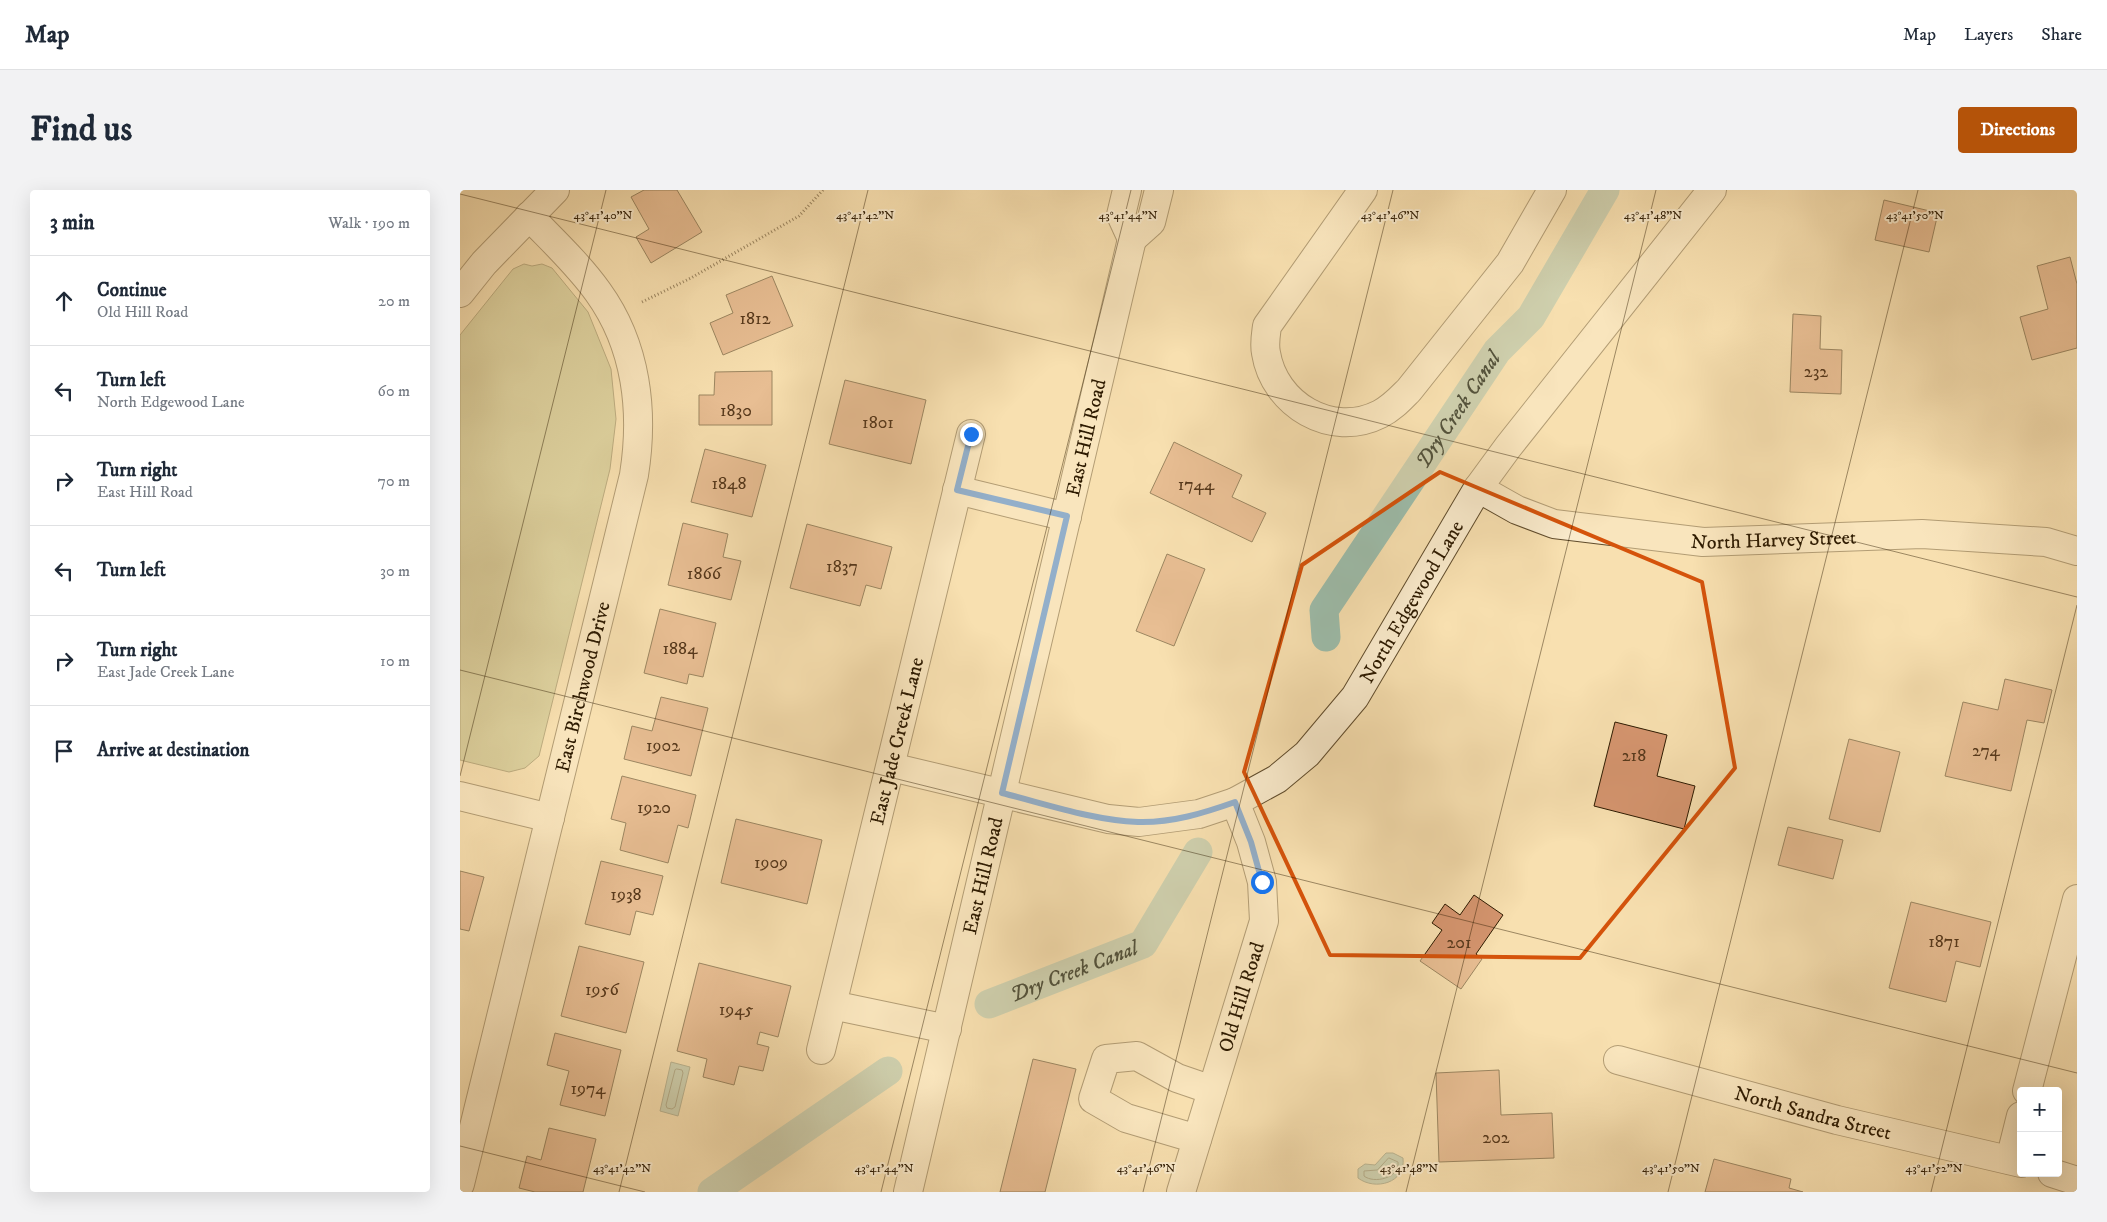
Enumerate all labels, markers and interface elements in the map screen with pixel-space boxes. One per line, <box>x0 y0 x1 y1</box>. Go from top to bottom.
text: Map <box>25 20 69 50</box>
text: Map <box>1903 24 1936 46</box>
text: Layers <box>1964 24 2013 46</box>
text: Share <box>2041 24 2082 46</box>
button: Directions <box>1958 107 2077 153</box>
text: Find us <box>30 108 132 152</box>
text: 43°41'40"N <box>574 208 633 223</box>
text: 43°41'42"N <box>836 208 894 223</box>
text: 43°41'44"N <box>1098 208 1158 223</box>
text: 43°41'46"N <box>1361 208 1419 223</box>
text: 43°41'48"N <box>1624 208 1682 223</box>
text: 43°41'50"N <box>1886 208 1944 223</box>
text: 3 min <box>50 210 95 236</box>
text: Walk · 190 m <box>328 213 410 233</box>
text: Continue <box>97 279 167 302</box>
icon: ahead <box>50 287 78 315</box>
text: 20 m <box>378 291 410 311</box>
text: Old Hill Road <box>97 302 188 322</box>
house number: 1812 <box>739 308 771 330</box>
water label: Dry Creek Canal <box>1410 345 1508 474</box>
house number: 232 <box>1804 361 1828 383</box>
text: Turn left <box>97 369 166 392</box>
icon: left <box>50 377 78 405</box>
street label: East Hill Road <box>1061 377 1113 499</box>
text: 60 m <box>378 381 410 401</box>
text: North Edgewood Lane <box>97 392 245 412</box>
house number: 1830 <box>720 400 752 422</box>
house number: 1801 <box>862 412 894 434</box>
route end <box>960 423 983 446</box>
text: Turn right <box>97 459 177 482</box>
icon: right <box>50 467 78 495</box>
text: 70 m <box>378 471 410 491</box>
house number: 1848 <box>712 473 747 495</box>
house number: 1744 <box>1178 474 1215 496</box>
text: East Hill Road <box>97 482 193 502</box>
street label: North Edgewood Lane <box>1355 516 1470 688</box>
street label: North Harvey Street <box>1689 525 1857 556</box>
house number: 1837 <box>826 556 858 578</box>
icon: left <box>50 557 78 585</box>
text: Turn left <box>97 559 166 582</box>
text: 30 m <box>380 561 410 581</box>
house number: 1866 <box>687 563 722 585</box>
street label: East Birchwood Drive <box>550 599 617 775</box>
house number: 1884 <box>663 638 698 660</box>
text: Turn right <box>97 639 177 662</box>
icon: right <box>50 647 78 675</box>
text: 10 m <box>380 651 410 671</box>
street label: East Jade Creek Lane <box>865 655 930 828</box>
text: East Jade Creek Lane <box>97 662 234 682</box>
house number: 1902 <box>646 735 680 757</box>
icon: arrive <box>50 737 78 765</box>
text: Arrive at destination <box>97 739 249 762</box>
house number: 274 <box>1972 740 2001 762</box>
house number: 218 <box>1622 745 1646 767</box>
house number: 1920 <box>637 797 671 819</box>
street label: East Hill Road <box>958 815 1010 937</box>
house number: 1909 <box>754 852 788 874</box>
route start <box>1251 871 1274 894</box>
house number: 1938 <box>610 884 642 906</box>
house number: 1871 <box>1928 931 1960 953</box>
house number: 201 <box>1446 932 1472 954</box>
water label: Dry Creek Canal <box>1007 934 1144 1008</box>
street label: Old Hill Road <box>1214 939 1271 1056</box>
house number: 1956 <box>585 979 620 1001</box>
house number: 1945 <box>719 999 753 1021</box>
house number: 1974 <box>570 1078 606 1100</box>
street label: North Sandra Street <box>1731 1081 1894 1146</box>
map controls <box>2017 1087 2062 1177</box>
button: + <box>2017 1087 2062 1132</box>
house number: 202 <box>1482 1127 1510 1149</box>
button: − <box>2017 1132 2062 1177</box>
text: 43°41'42"N <box>593 1161 651 1176</box>
text: 43°41'44"N <box>854 1161 914 1176</box>
text: 43°41'46"N <box>1117 1161 1175 1176</box>
text: 43°41'48"N <box>1380 1161 1438 1176</box>
text: 43°41'50"N <box>1642 1161 1700 1176</box>
text: 43°41'52"N <box>1905 1161 1963 1176</box>

